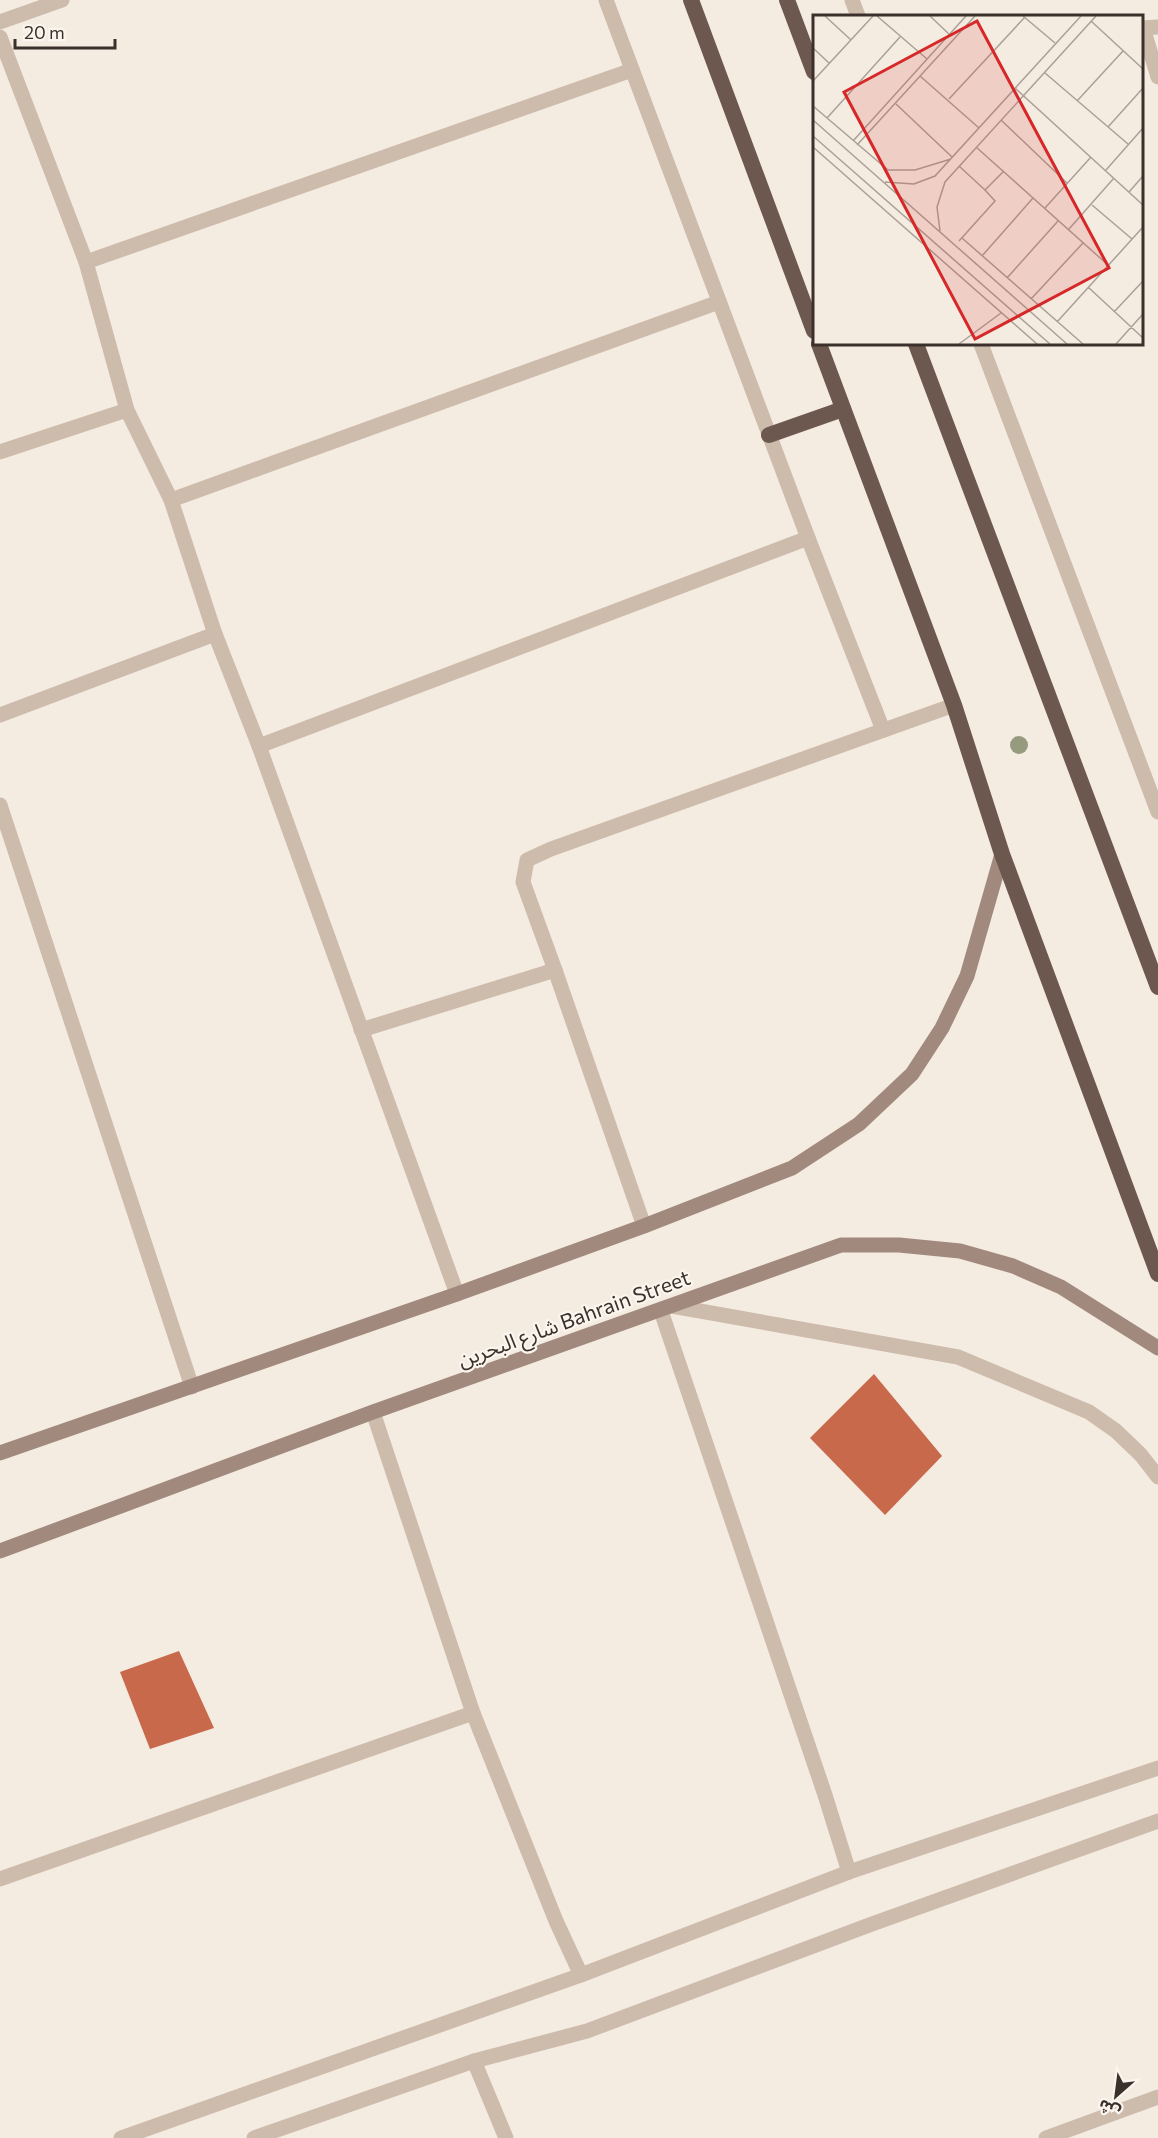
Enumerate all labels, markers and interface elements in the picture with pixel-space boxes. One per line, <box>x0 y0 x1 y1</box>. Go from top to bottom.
scale bar <box>15 12 116 50</box>
inset map <box>813 15 1143 345</box>
text: 20 m <box>24 21 65 43</box>
street label: شارع البحرين Bahrain Street <box>454 1264 695 1375</box>
north arrow <box>1086 2066 1146 2126</box>
text: ش <box>1095 2095 1123 2123</box>

